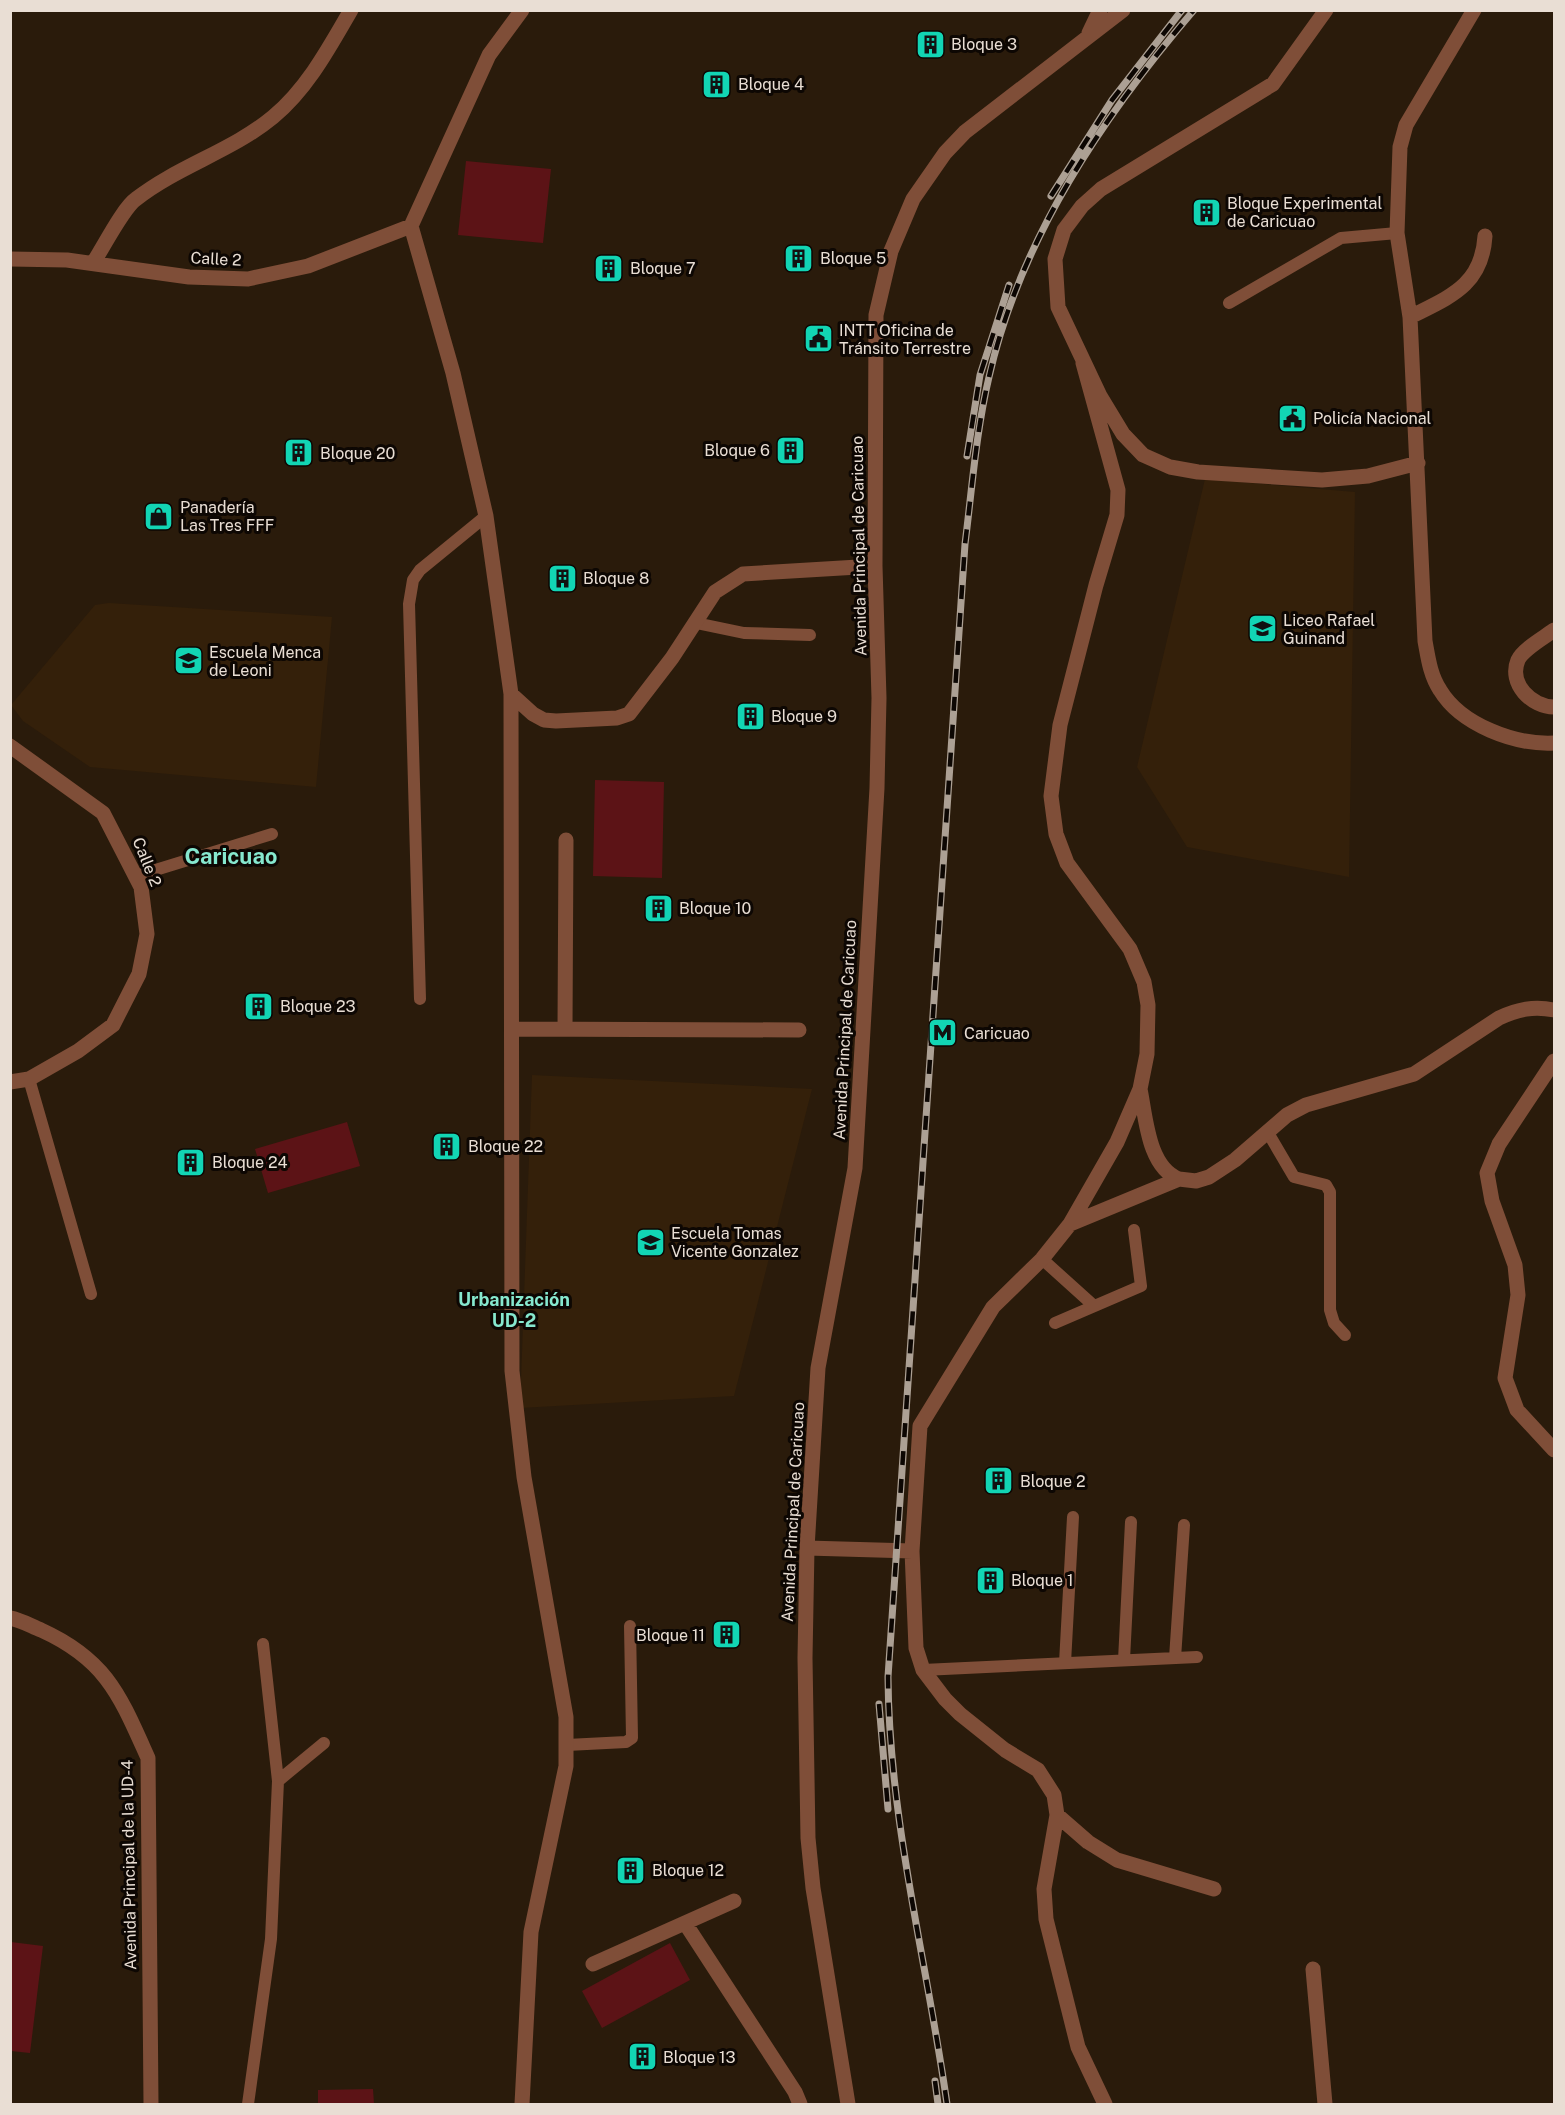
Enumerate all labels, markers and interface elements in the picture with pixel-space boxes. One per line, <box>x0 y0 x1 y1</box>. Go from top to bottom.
building icon: Bloque 3 <box>914 28 946 60</box>
place label: Bloque 3 <box>951 35 1017 54</box>
building icon: Bloque 4 <box>701 68 733 100</box>
place label: Bloque 4 <box>738 75 804 94</box>
place label: Bloque Experimental de Caricuao <box>1227 194 1382 231</box>
building icon: Bloque Experimental de Caricuao <box>1190 196 1222 228</box>
building icon: Bloque 5 <box>783 242 815 274</box>
street label: Calle 2 <box>190 248 242 270</box>
place label: Bloque 5 <box>820 249 886 268</box>
building icon: Bloque 7 <box>593 252 625 284</box>
place label: Bloque 7 <box>630 259 696 278</box>
place label: INTT Oficina de Tránsito Terrestre <box>839 321 971 358</box>
public building icon: INTT Oficina de Tránsito Terrestre <box>802 323 834 355</box>
public building icon: Policía Nacional <box>1276 402 1308 434</box>
place label: Policía Nacional <box>1313 409 1432 428</box>
building icon: Bloque 6 <box>775 434 807 466</box>
street label: Avenida Principal de Caricuao <box>848 436 870 656</box>
building icon: Bloque 20 <box>283 437 315 469</box>
place label: Bloque 6 <box>704 441 770 460</box>
place label: Bloque 20 <box>320 444 395 463</box>
place label: Panadería Las Tres FFF <box>180 498 274 535</box>
shop icon: Panadería Las Tres FFF <box>143 500 175 532</box>
building icon: Bloque 8 <box>546 562 578 594</box>
place label: Bloque 8 <box>583 569 649 588</box>
place label: Liceo Rafael Guinand <box>1283 611 1375 648</box>
school or university icon: Liceo Rafael Guinand <box>1246 613 1278 645</box>
place label: Escuela Menca de Leoni <box>209 643 321 680</box>
school or university icon: Escuela Menca de Leoni <box>172 645 204 677</box>
building icon: Bloque 9 <box>734 700 766 732</box>
place label: Bloque 9 <box>771 707 837 726</box>
street label: Calle 2 <box>129 835 165 889</box>
district label: Caricuao <box>184 843 278 869</box>
building icon: Bloque 10 <box>642 892 674 924</box>
place label: Bloque 10 <box>679 899 751 918</box>
street label: Avenida Principal de Caricuao <box>830 920 860 1140</box>
building icon: Bloque 23 <box>243 990 275 1022</box>
place label: Bloque 23 <box>280 997 356 1016</box>
metro station icon: Caricuao <box>927 1017 959 1049</box>
place label: Caricuao <box>964 1024 1030 1043</box>
building icon: Bloque 22 <box>431 1130 463 1162</box>
place label: Bloque 22 <box>468 1137 543 1156</box>
building icon: Bloque 24 <box>175 1146 207 1178</box>
place label: Bloque 24 <box>212 1153 287 1172</box>
place label: Escuela Tomas Vicente Gonzalez <box>671 1224 799 1261</box>
school or university icon: Escuela Tomas Vicente Gonzalez <box>634 1226 666 1258</box>
district label: Urbanización UD-2 <box>458 1289 570 1331</box>
street label: Avenida Principal de Caricuao <box>778 1402 808 1622</box>
building icon: Bloque 2 <box>983 1465 1015 1497</box>
place label: Bloque 2 <box>1020 1472 1085 1491</box>
building icon: Bloque 1 <box>974 1564 1006 1596</box>
place label: Bloque 1 <box>1011 1571 1073 1590</box>
building icon: Bloque 11 <box>710 1619 742 1651</box>
place label: Bloque 11 <box>636 1626 705 1645</box>
street label: Avenida Principal de la UD-4 <box>118 1760 140 1970</box>
building icon: Bloque 12 <box>615 1854 647 1886</box>
place label: Bloque 12 <box>652 1861 724 1880</box>
building icon: Bloque 13 <box>626 2041 658 2073</box>
place label: Bloque 13 <box>663 2048 735 2067</box>

